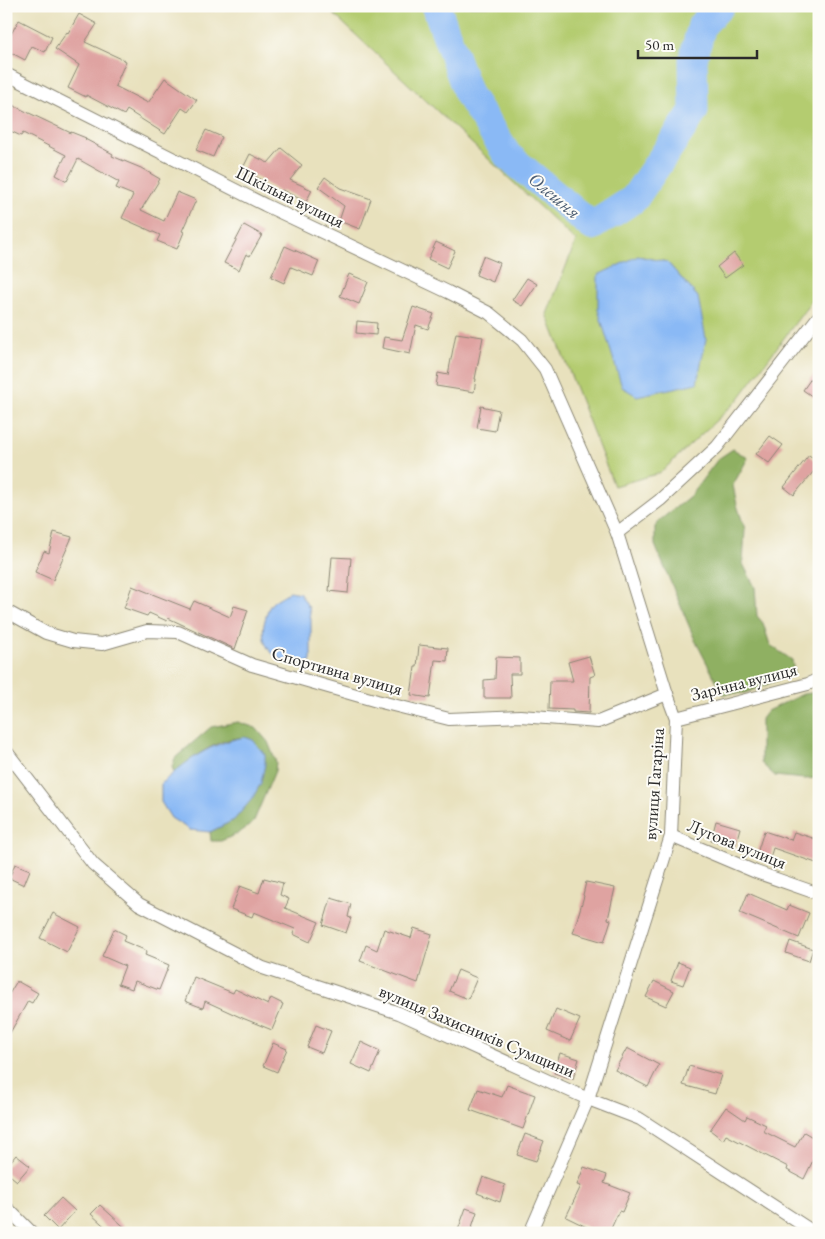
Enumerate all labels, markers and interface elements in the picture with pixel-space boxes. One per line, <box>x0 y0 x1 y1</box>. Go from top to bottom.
scale bar <box>638 28 756 60</box>
text: 50 m <box>645 35 674 54</box>
street label: Шкільна вулиця <box>232 160 348 233</box>
water label: Олешня <box>523 166 586 224</box>
street label: Спортивна вулиця <box>269 641 405 700</box>
street label: Зарічна вулиця <box>688 657 799 706</box>
street label: вулиця Гагаріна <box>638 726 669 841</box>
street label: Лугова вулиця <box>684 813 790 874</box>
street label: вулиця Захисників Сумщини <box>376 979 579 1082</box>

